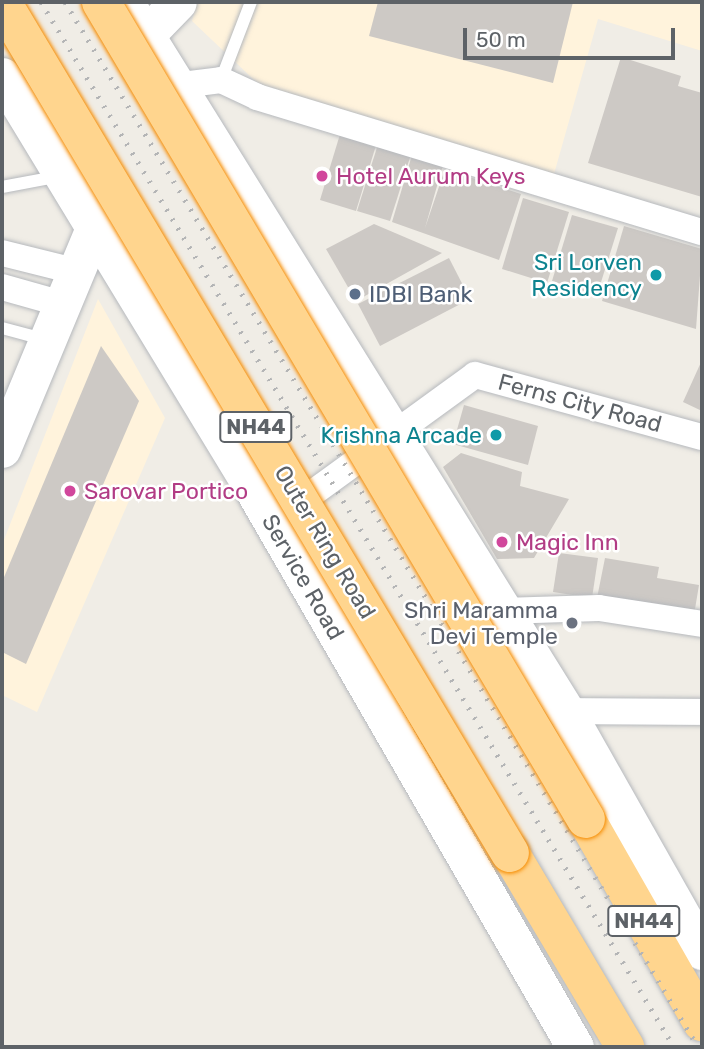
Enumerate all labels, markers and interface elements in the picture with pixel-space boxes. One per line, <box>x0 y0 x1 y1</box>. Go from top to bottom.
scale bar <box>466 14 678 58</box>
text: 50 m <box>476 27 526 52</box>
place label: Hotel Aurum Keys <box>336 162 526 190</box>
marker: Hotel Aurum Keys <box>314 168 330 184</box>
place label: Sri Lorven Residency <box>531 248 642 302</box>
marker: Sri Lorven Residency <box>648 267 664 283</box>
place label: IDBI Bank <box>369 280 472 308</box>
marker: IDBI Bank <box>347 286 363 302</box>
street label: Ferns City Road <box>495 368 665 438</box>
road number: NH44 <box>219 410 293 444</box>
place label: Krishna Arcade <box>320 421 482 449</box>
marker: Krishna Arcade <box>488 427 504 443</box>
street label: Outer Ring Road <box>268 460 382 624</box>
place label: Sarovar Portico <box>84 477 249 505</box>
marker: Sarovar Portico <box>62 483 78 499</box>
street label: Service Road <box>256 509 350 645</box>
place label: Magic Inn <box>516 528 619 556</box>
marker: Magic Inn <box>494 534 510 550</box>
place label: Shri Maramma Devi Temple <box>404 596 558 650</box>
marker: Shri Maramma Devi Temple <box>564 615 580 631</box>
road number: NH44 <box>607 904 681 939</box>

